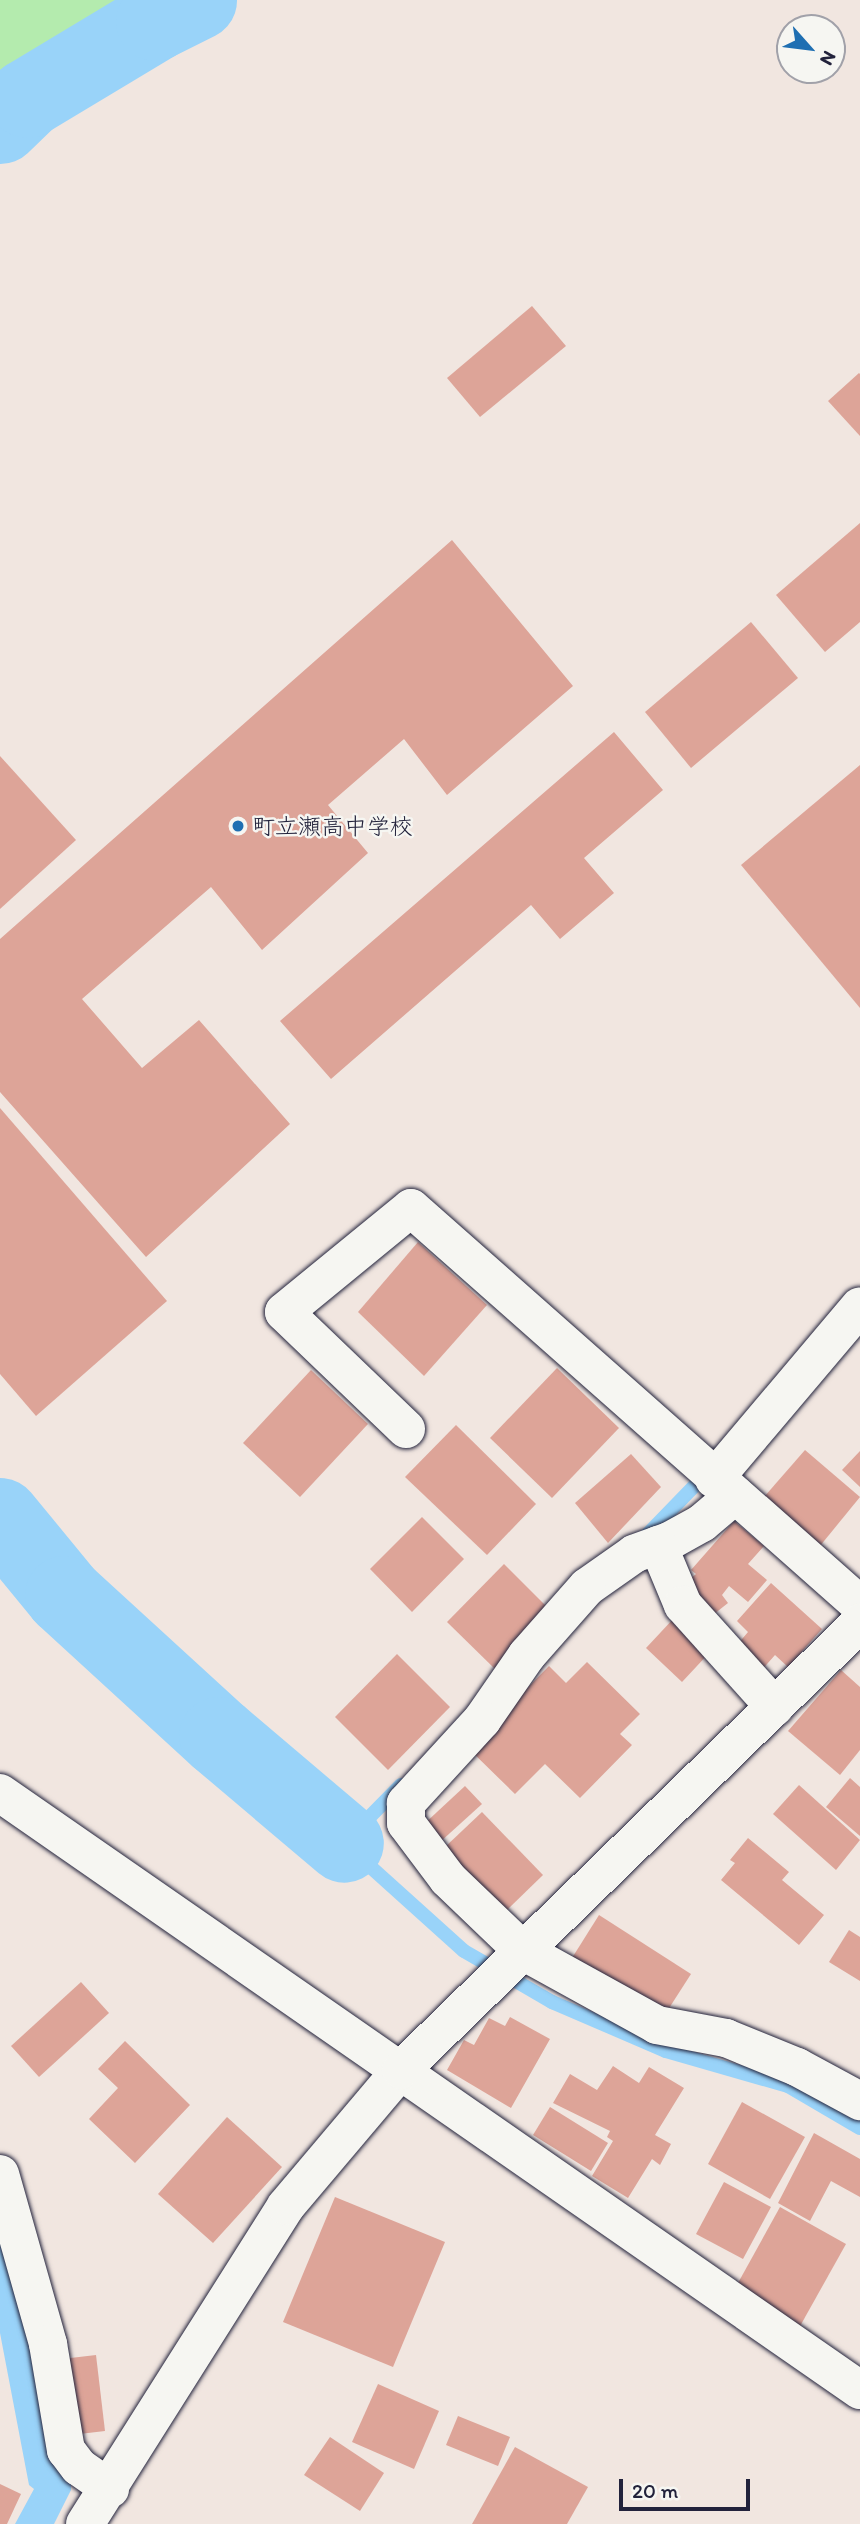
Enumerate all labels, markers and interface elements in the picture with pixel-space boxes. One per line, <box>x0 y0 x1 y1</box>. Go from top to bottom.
north arrow <box>776 14 846 84</box>
text: N <box>815 47 841 69</box>
place label: 町立瀬高中学校 <box>252 812 413 840</box>
marker: 町立瀬高中学校 <box>230 818 246 834</box>
scale bar <box>622 2464 753 2508</box>
text: 20 m <box>632 2478 678 2503</box>

